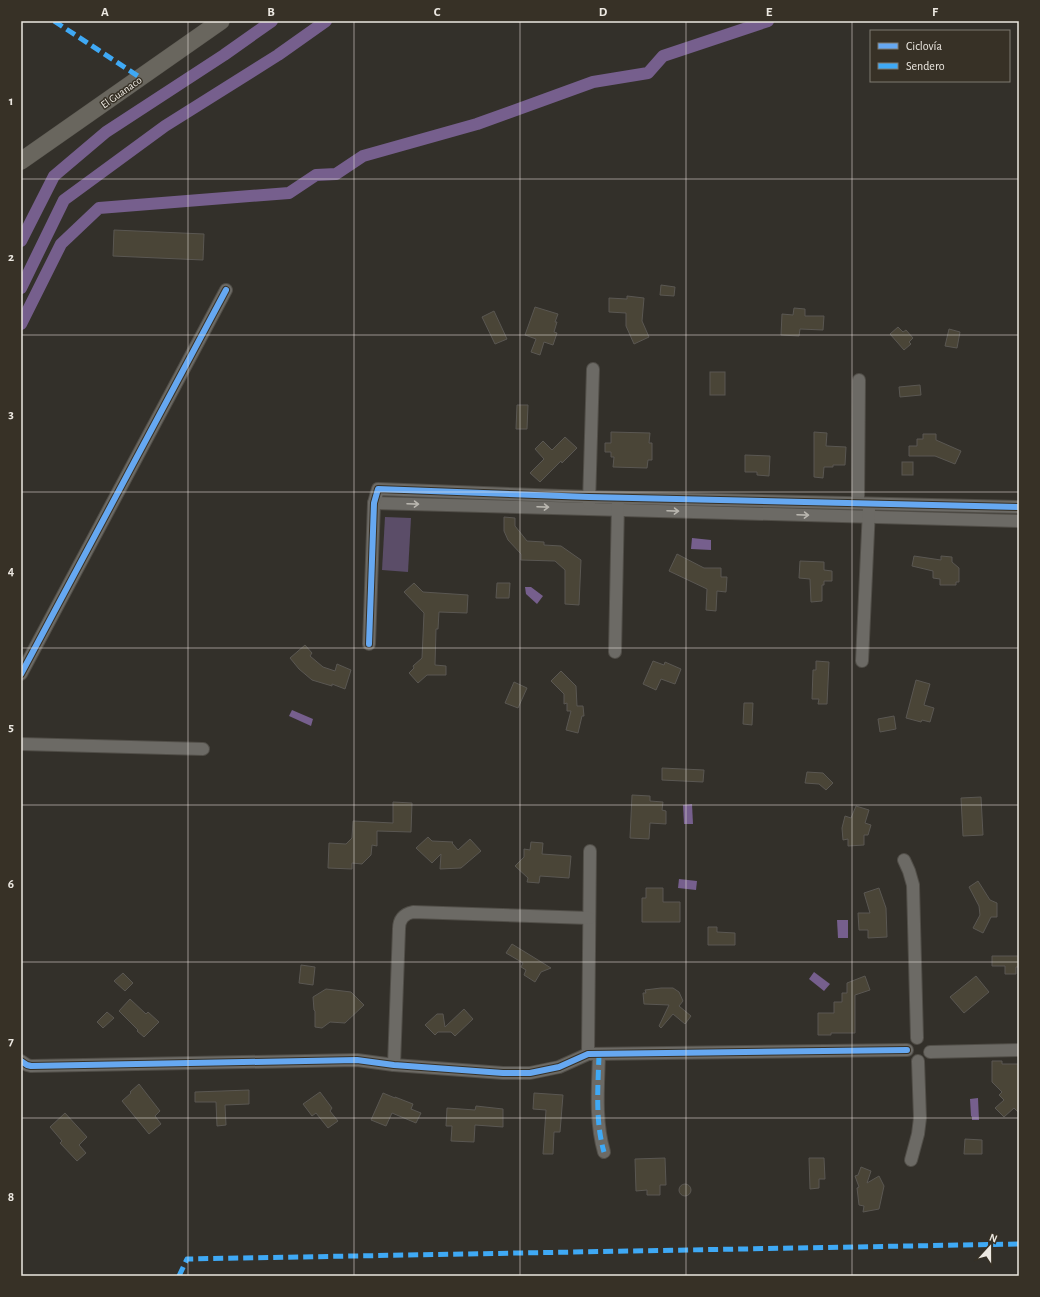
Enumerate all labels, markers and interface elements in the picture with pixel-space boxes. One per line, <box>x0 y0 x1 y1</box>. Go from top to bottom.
text: A <box>101 6 109 19</box>
text: B <box>267 6 275 19</box>
text: C <box>434 6 441 19</box>
text: D <box>599 6 608 19</box>
text: E <box>766 6 773 19</box>
text: F <box>932 6 939 19</box>
legend <box>870 30 1010 82</box>
text: Ciclovía <box>906 40 942 52</box>
text: Sendero <box>906 60 945 72</box>
street label: El Guanaco <box>99 74 144 110</box>
text: 1 <box>9 95 13 108</box>
text: 2 <box>8 251 14 264</box>
text: 3 <box>8 408 14 421</box>
one-way arrow <box>406 500 419 508</box>
one-way arrow <box>536 503 549 511</box>
one-way arrow <box>666 507 679 515</box>
one-way arrow <box>796 511 809 519</box>
text: 4 <box>8 565 15 578</box>
text: 5 <box>8 721 14 734</box>
text: 6 <box>8 878 14 891</box>
text: 7 <box>8 1035 14 1048</box>
text: 8 <box>8 1191 14 1204</box>
north arrow <box>970 1227 1010 1267</box>
text: N <box>988 1232 999 1245</box>

